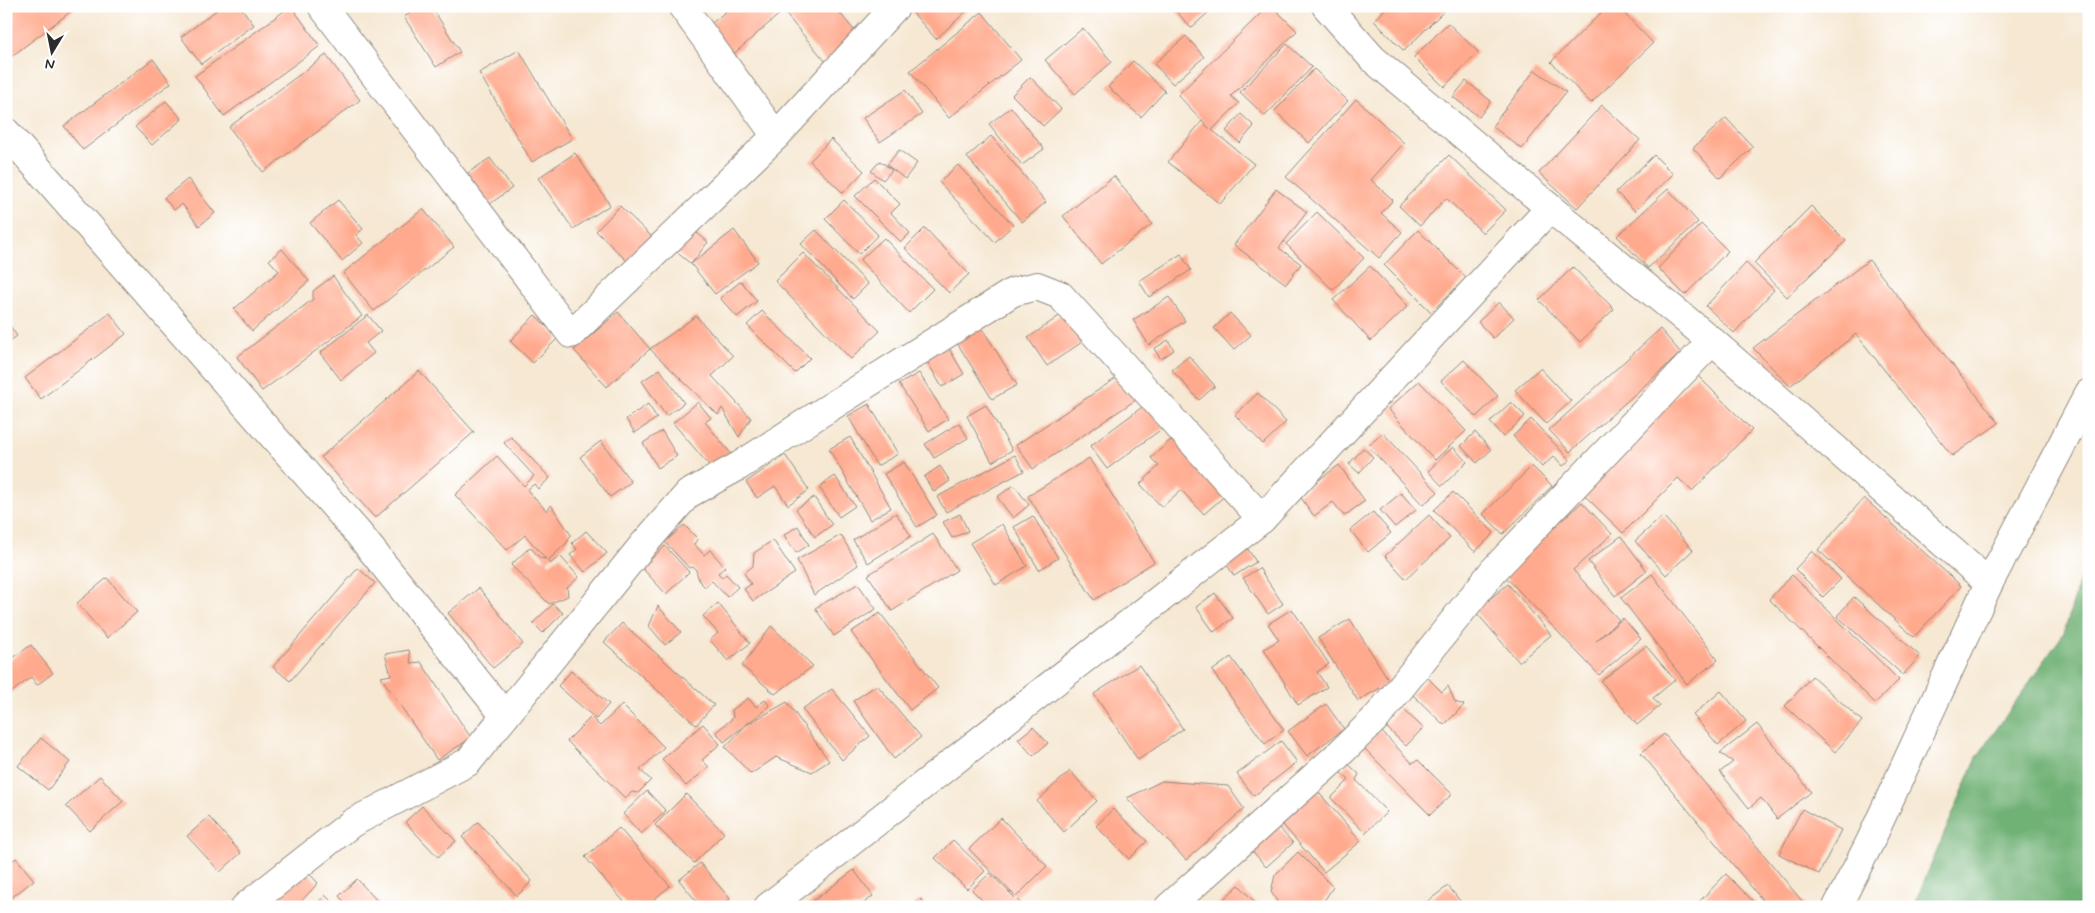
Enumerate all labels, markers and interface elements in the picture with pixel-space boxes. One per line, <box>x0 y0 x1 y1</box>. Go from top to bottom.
north arrow <box>28 28 78 78</box>
text: N <box>44 54 56 73</box>

